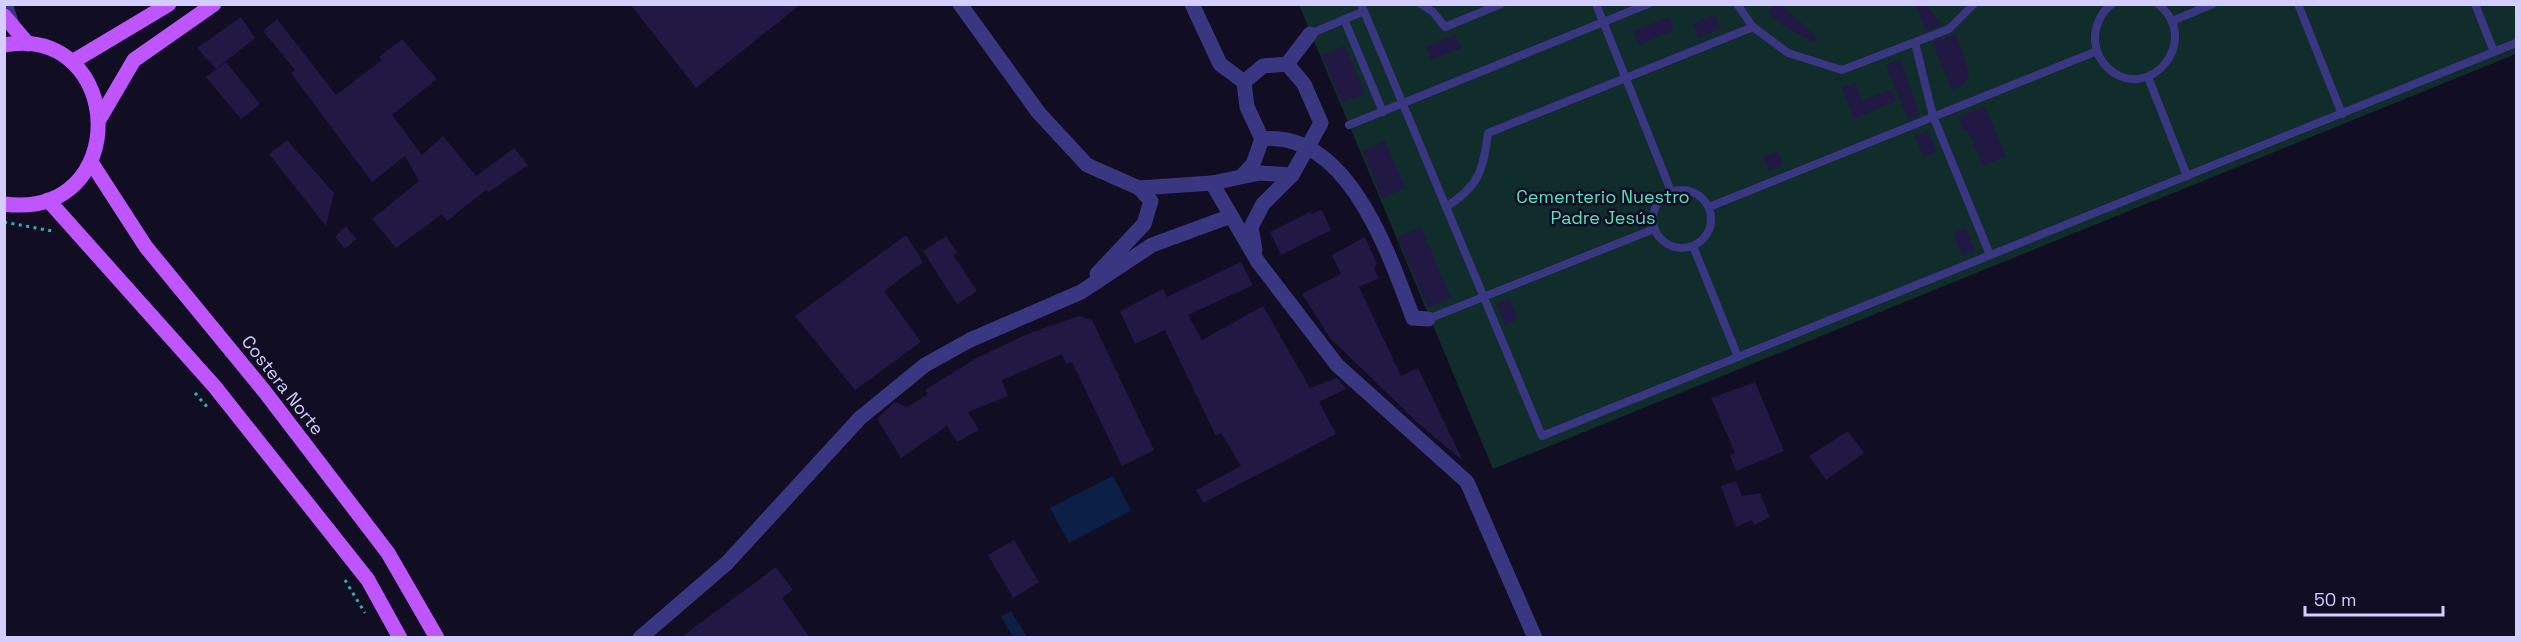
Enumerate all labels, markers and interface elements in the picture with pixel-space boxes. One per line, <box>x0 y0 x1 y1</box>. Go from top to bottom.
park label: Cementerio Nuestro Padre Jesús <box>1516 185 1690 229</box>
street label: Costera Norte <box>237 330 329 440</box>
scale bar <box>2305 579 2443 617</box>
text: 50 m <box>2314 588 2356 611</box>

